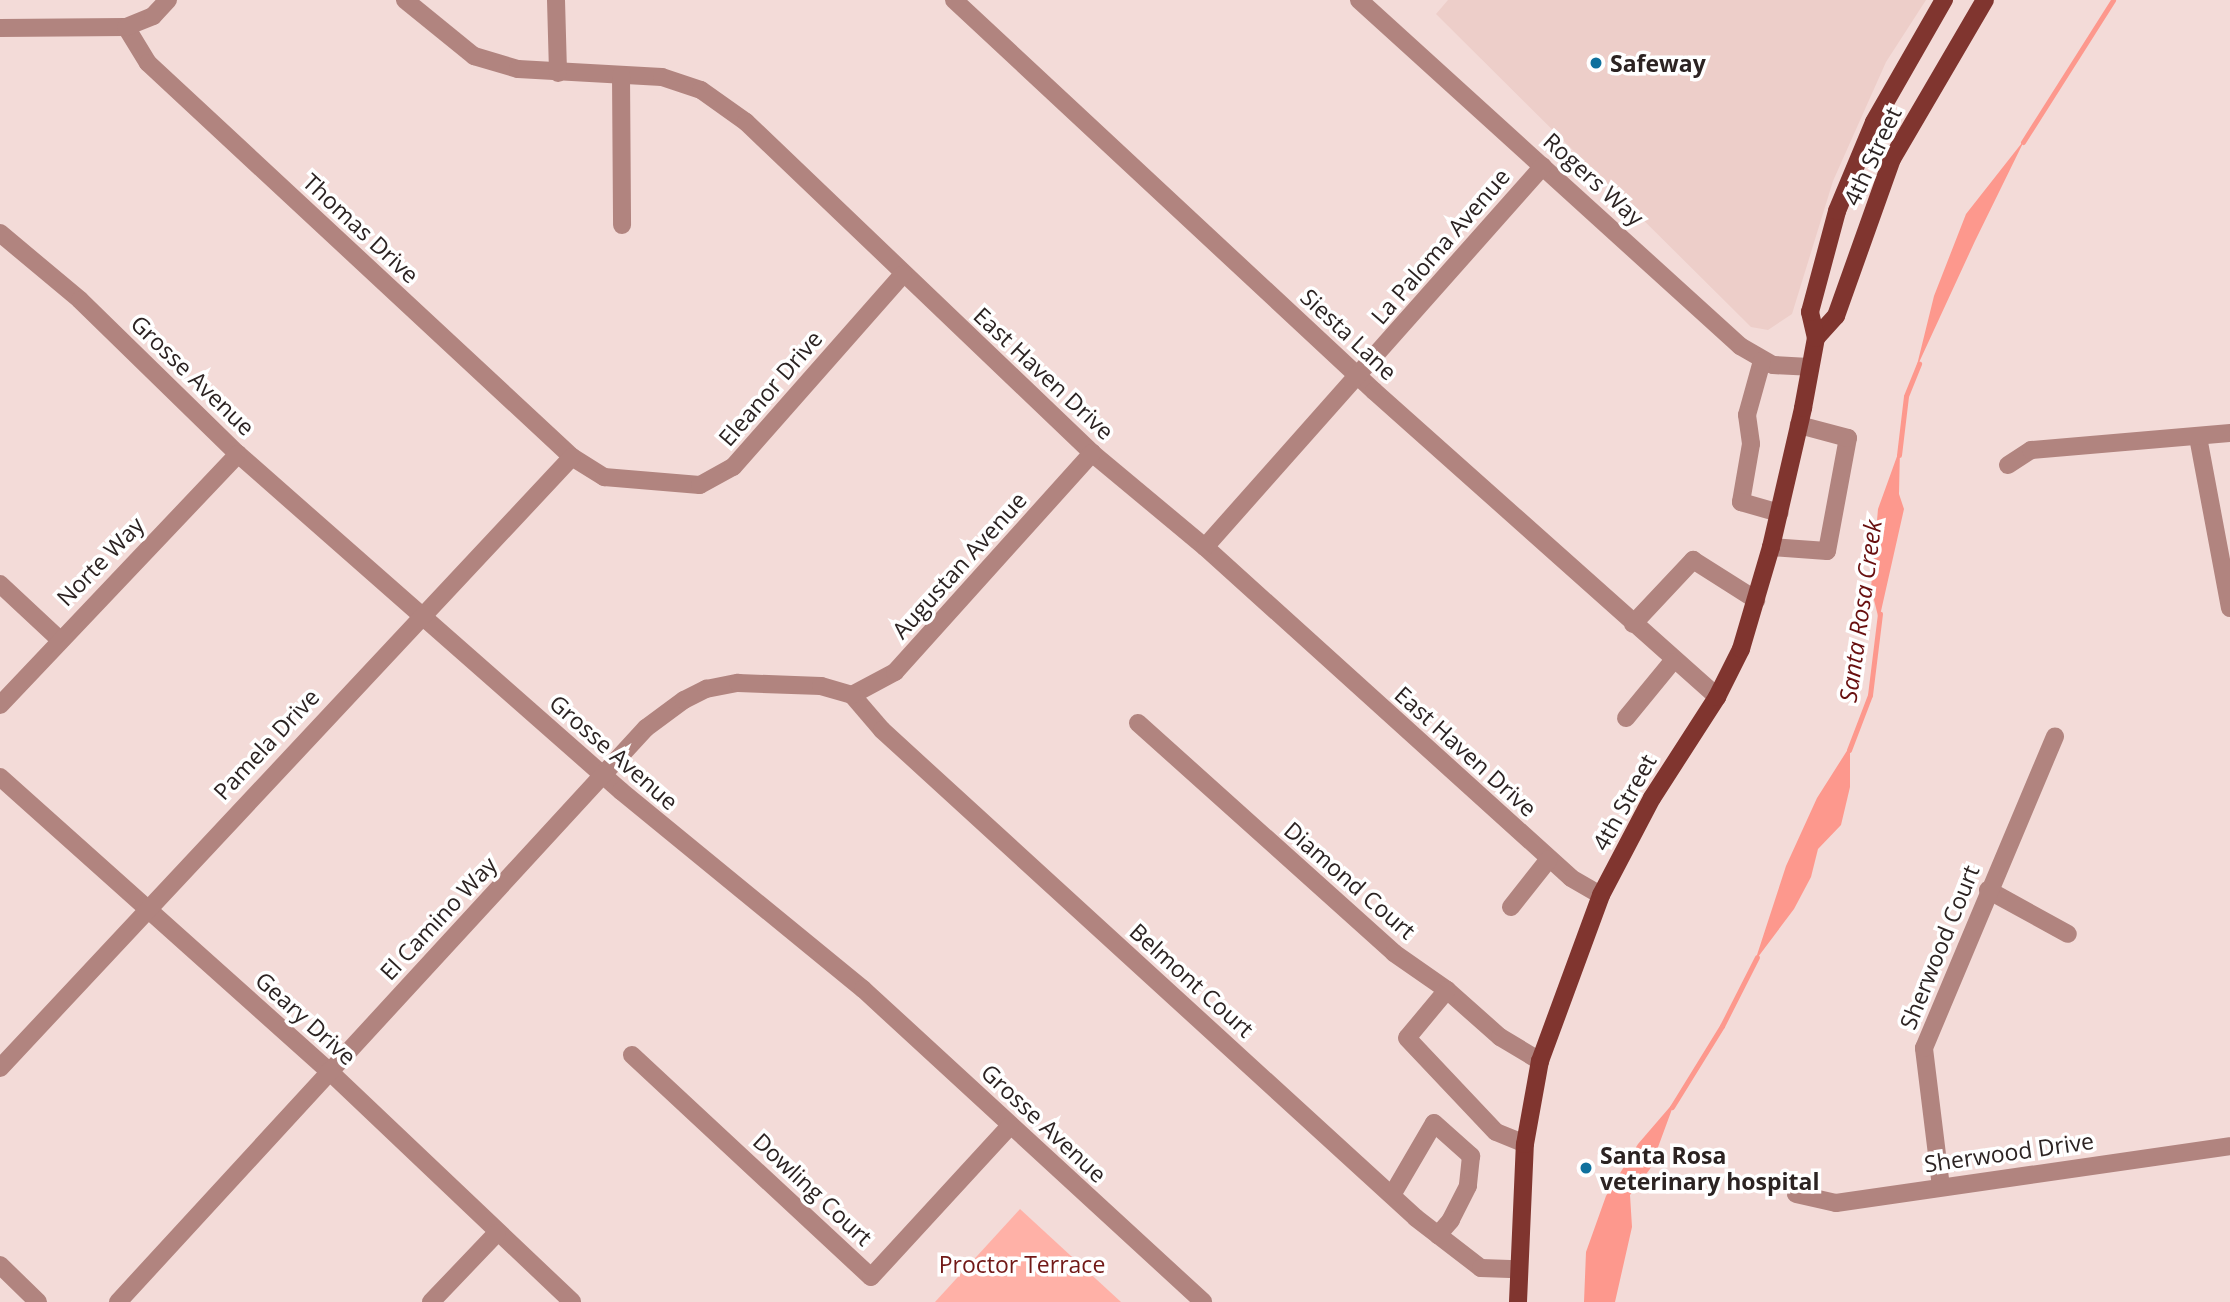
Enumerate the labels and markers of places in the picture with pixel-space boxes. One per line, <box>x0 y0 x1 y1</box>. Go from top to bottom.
place label: Safeway <box>1610 49 1706 77</box>
marker: Safeway <box>1588 55 1604 71</box>
place label: Santa Rosa veterinary hospital <box>1600 1141 1819 1195</box>
marker: Santa Rosa veterinary hospital <box>1578 1160 1594 1176</box>

